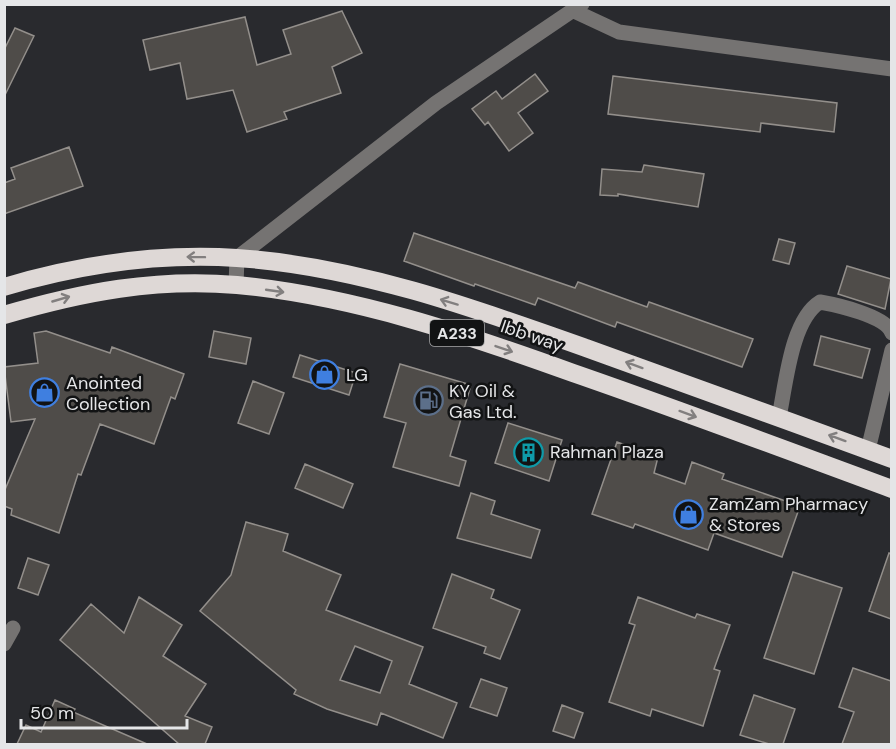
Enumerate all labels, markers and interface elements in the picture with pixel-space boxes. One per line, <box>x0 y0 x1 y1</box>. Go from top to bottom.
one-way arrow <box>187 252 207 263</box>
one-way arrow <box>264 285 284 296</box>
one-way arrow <box>51 292 70 304</box>
one-way arrow <box>440 296 459 307</box>
street label: Ibb way <box>498 314 566 358</box>
road number: A233 <box>430 320 484 346</box>
one-way arrow <box>494 344 513 355</box>
one-way arrow <box>625 358 643 369</box>
shop icon: LG <box>309 359 341 391</box>
place label: LG <box>346 363 368 387</box>
place label: Anointed Collection <box>66 371 150 416</box>
shop icon: Anointed Collection <box>29 377 61 409</box>
place label: KY Oil & Gas Ltd. <box>449 379 517 424</box>
fuel station icon: KY Oil & Gas Ltd. <box>412 385 444 417</box>
one-way arrow <box>678 409 697 420</box>
one-way arrow <box>828 432 846 443</box>
building icon: Rahman Plaza <box>513 436 545 468</box>
place label: Rahman Plaza <box>550 440 664 464</box>
place label: ZamZam Pharmacy & Stores <box>709 492 868 537</box>
shop icon: ZamZam Pharmacy & Stores <box>672 498 704 530</box>
scale bar <box>21 692 188 730</box>
text: 50 m <box>30 701 74 725</box>

